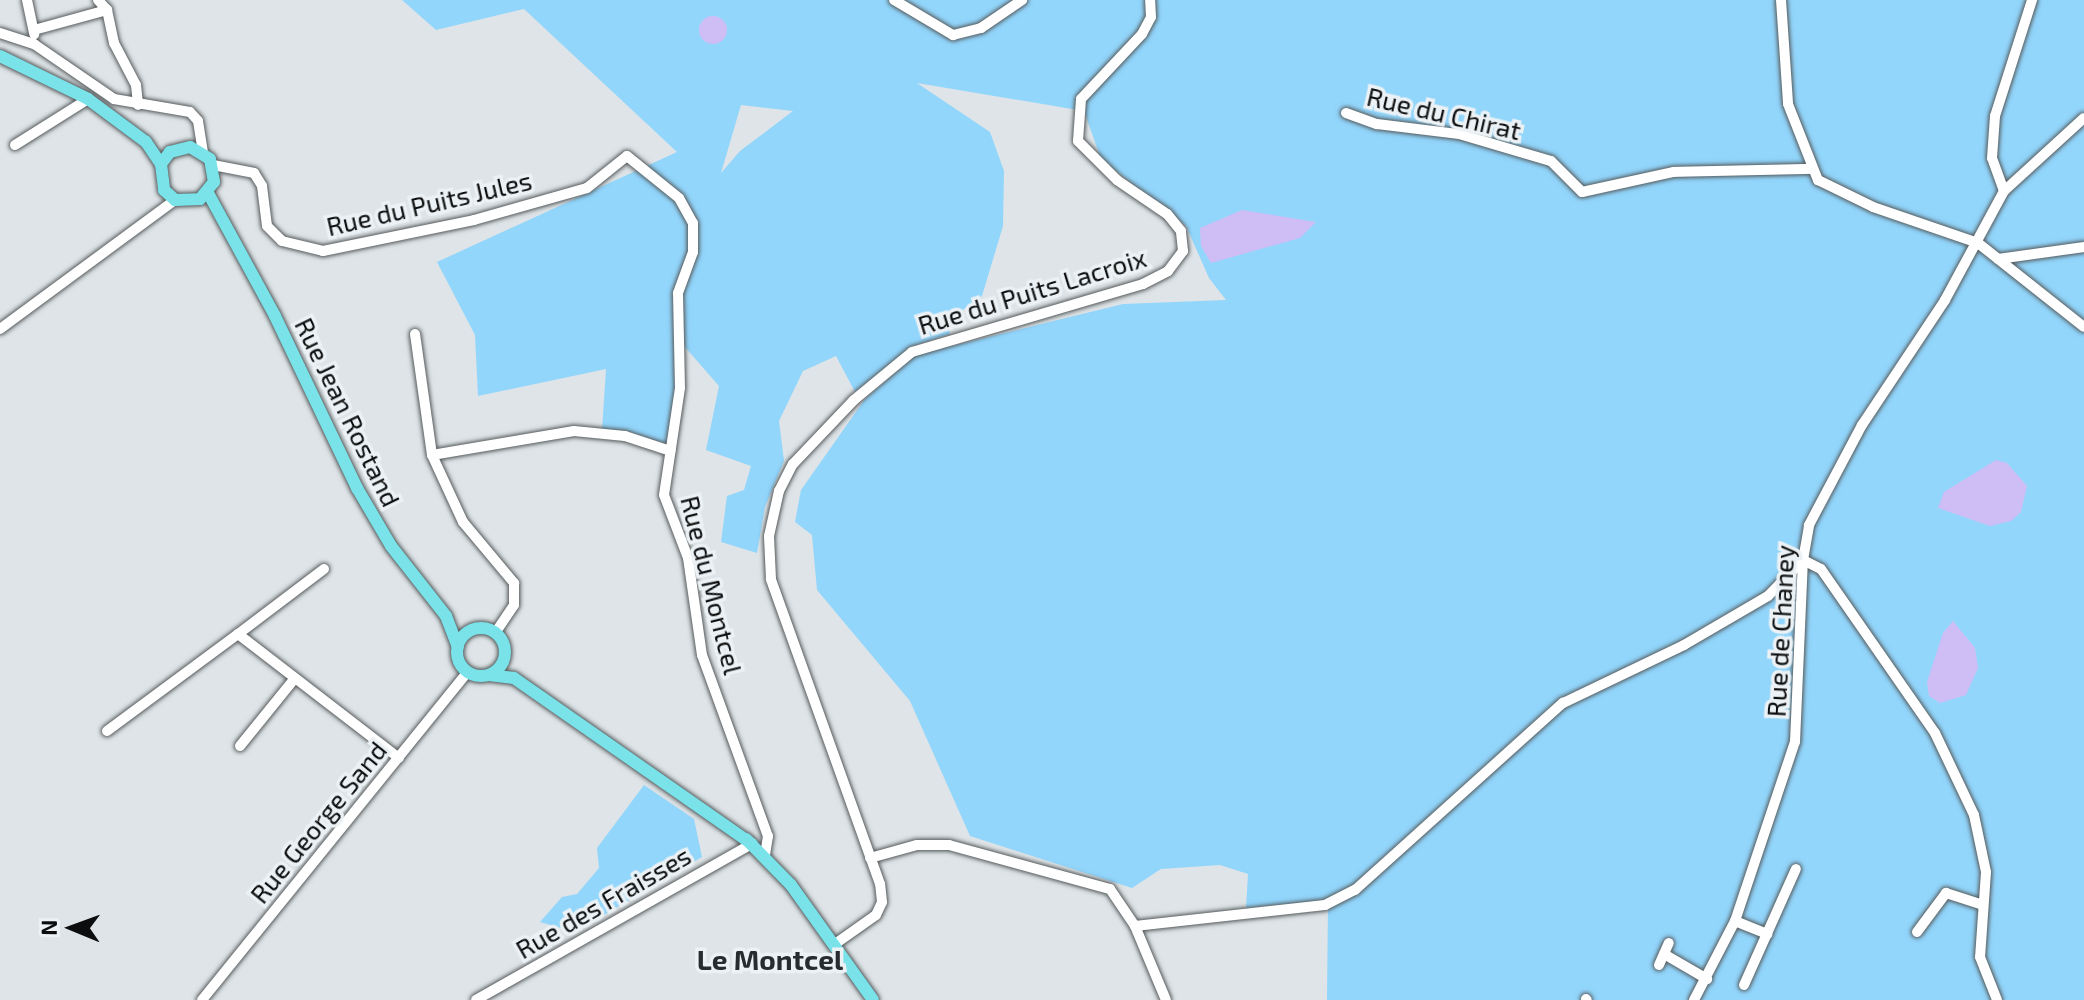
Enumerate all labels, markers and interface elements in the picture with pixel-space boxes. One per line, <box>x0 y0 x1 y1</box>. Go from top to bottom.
street label: Rue du Chirat <box>1364 80 1524 146</box>
street label: Rue du Puits Jules <box>323 164 535 242</box>
street label: Rue du Puits Lacroix <box>914 241 1150 341</box>
street label: Rue Jean Rostand <box>289 312 407 512</box>
street label: Rue du Montcel <box>675 492 749 678</box>
street label: Rue de Chaney <box>1760 544 1800 718</box>
street label: Rue George Sand <box>243 735 393 909</box>
street label: Rue des Fraisses <box>510 839 696 965</box>
north arrow <box>32 888 112 968</box>
text: N <box>35 919 61 936</box>
district label: Le Montcel <box>697 942 843 976</box>

